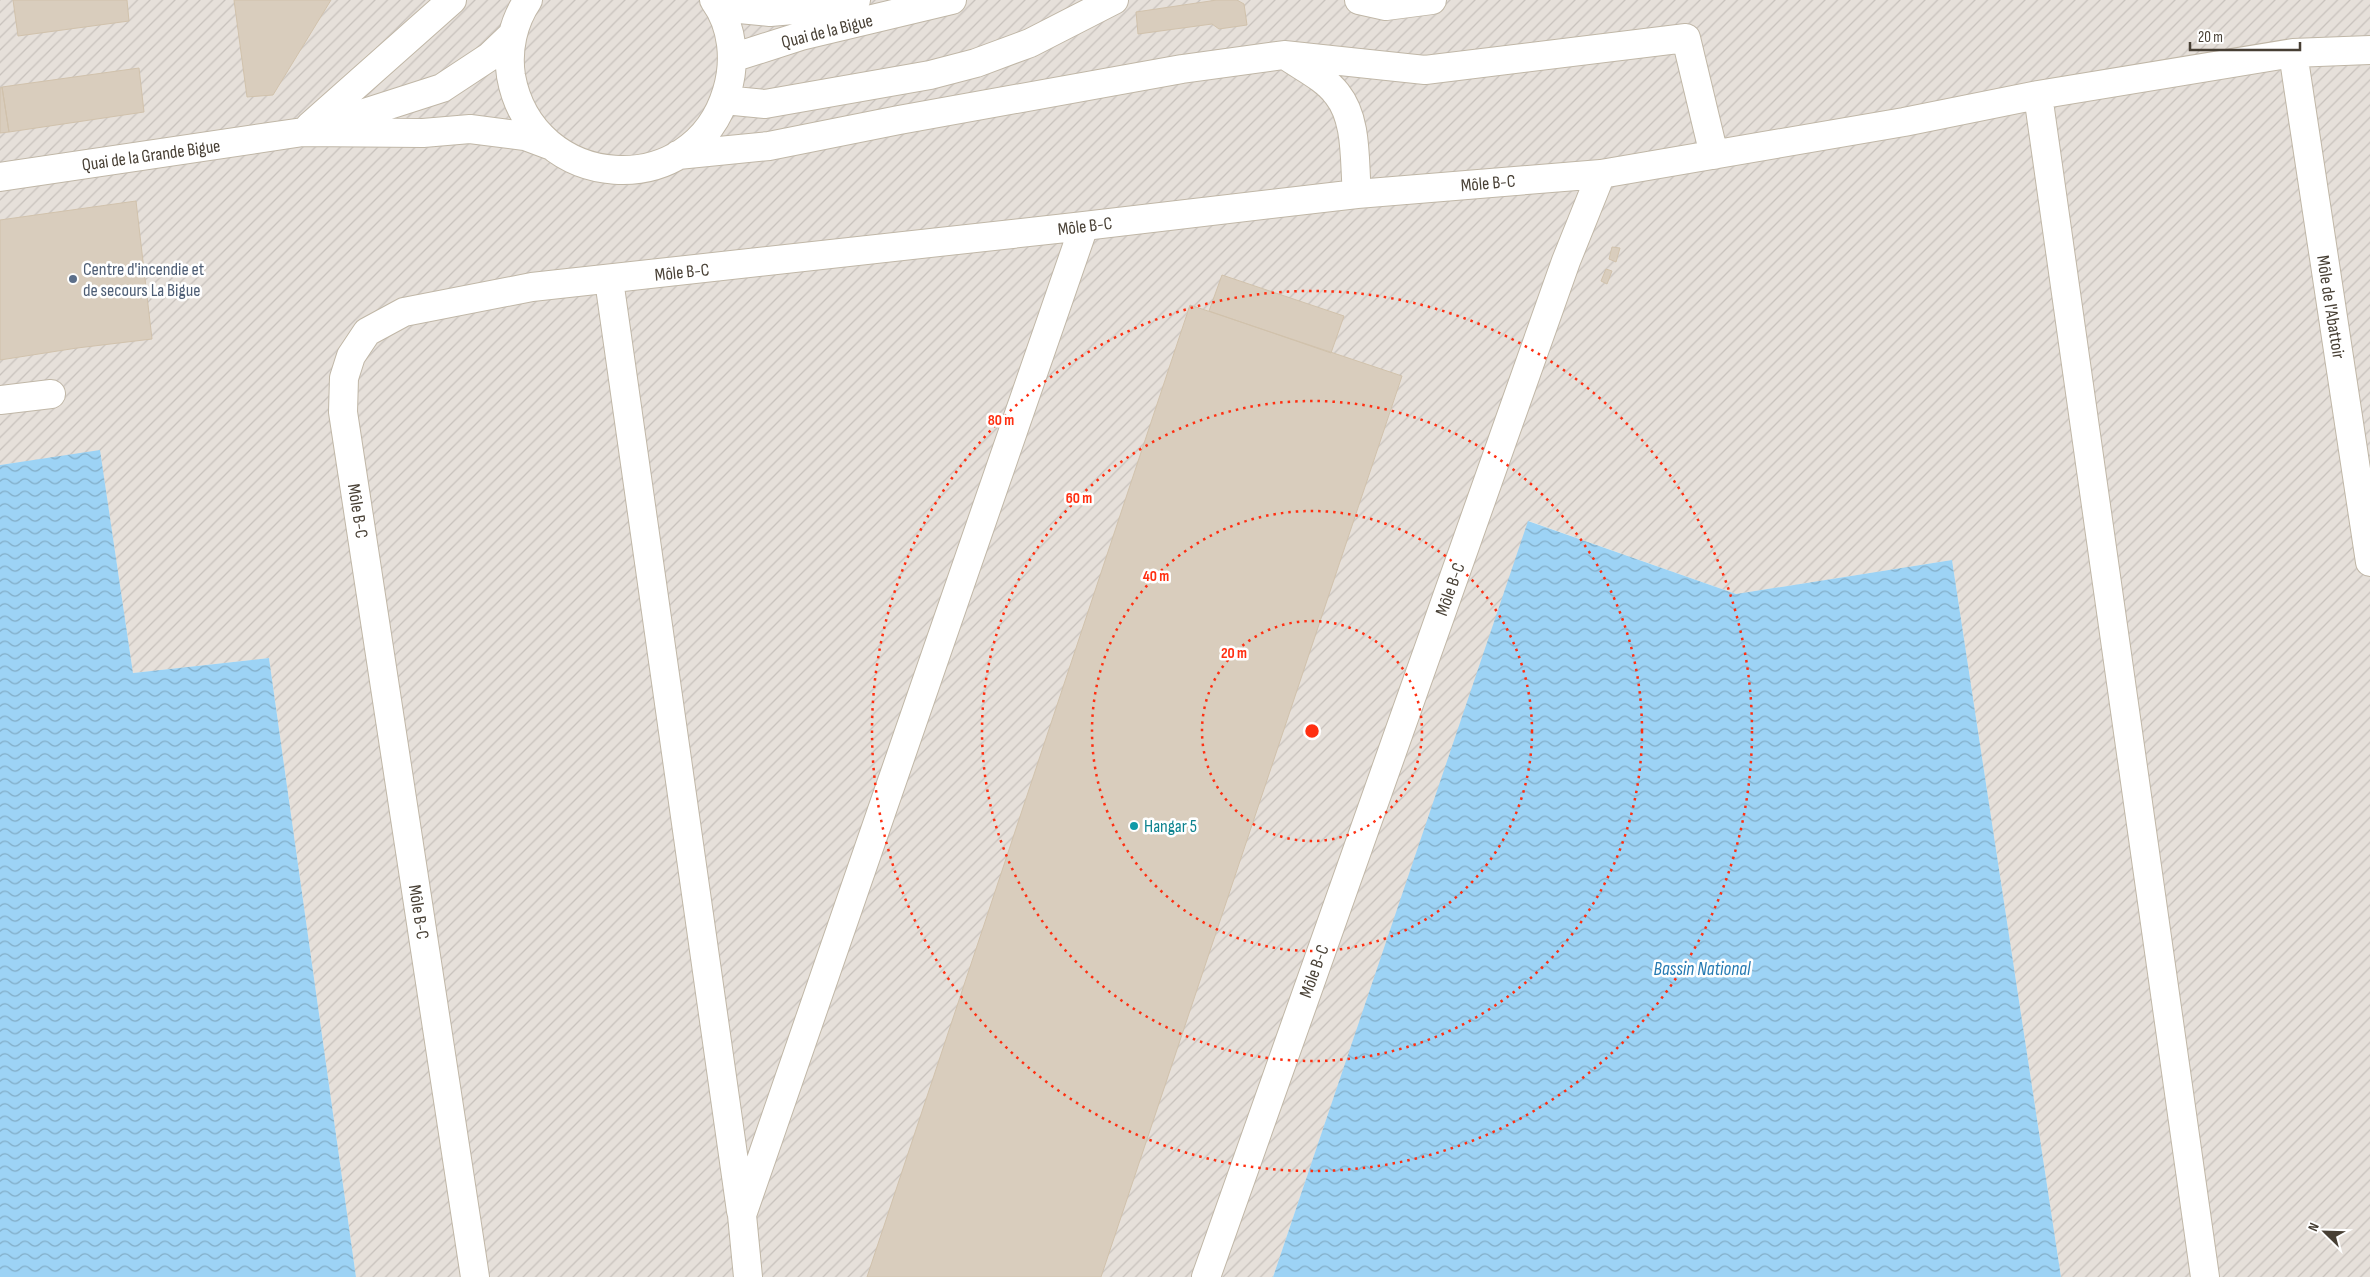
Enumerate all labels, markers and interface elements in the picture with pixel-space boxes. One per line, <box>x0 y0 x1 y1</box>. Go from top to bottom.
street label: Quai de la Bigue <box>779 10 875 53</box>
scale bar <box>2190 20 2300 52</box>
text: 20 m <box>2198 28 2223 47</box>
street label: Quai de la Grande Bigue <box>80 135 222 176</box>
street label: Môle B-C <box>1460 171 1516 196</box>
street label: Môle B-C <box>1056 213 1114 240</box>
street label: Môle de l'Abattoir <box>2312 254 2349 360</box>
place label: Centre d'incendie et de secours La Bigue <box>83 259 205 301</box>
street label: Môle B-C <box>654 259 710 286</box>
marker: Centre d'incendie et de secours La Bigue <box>67 273 79 285</box>
text: 80 m <box>988 411 1014 430</box>
street label: Môle B-C <box>343 482 372 540</box>
text: 60 m <box>1066 489 1092 508</box>
street label: Môle B-C <box>1431 560 1470 619</box>
text: 40 m <box>1143 567 1169 586</box>
text: 20 m <box>1221 644 1247 663</box>
centre of rings <box>1303 722 1321 740</box>
place label: Hangar 5 <box>1144 816 1197 837</box>
marker: Hangar 5 <box>1128 820 1140 832</box>
street label: Môle B-C <box>404 883 433 941</box>
street label: Môle B-C <box>1295 942 1334 1001</box>
water label: Bassin National <box>1654 958 1751 981</box>
north arrow <box>2300 1207 2350 1257</box>
text: N <box>2304 1220 2323 1234</box>

